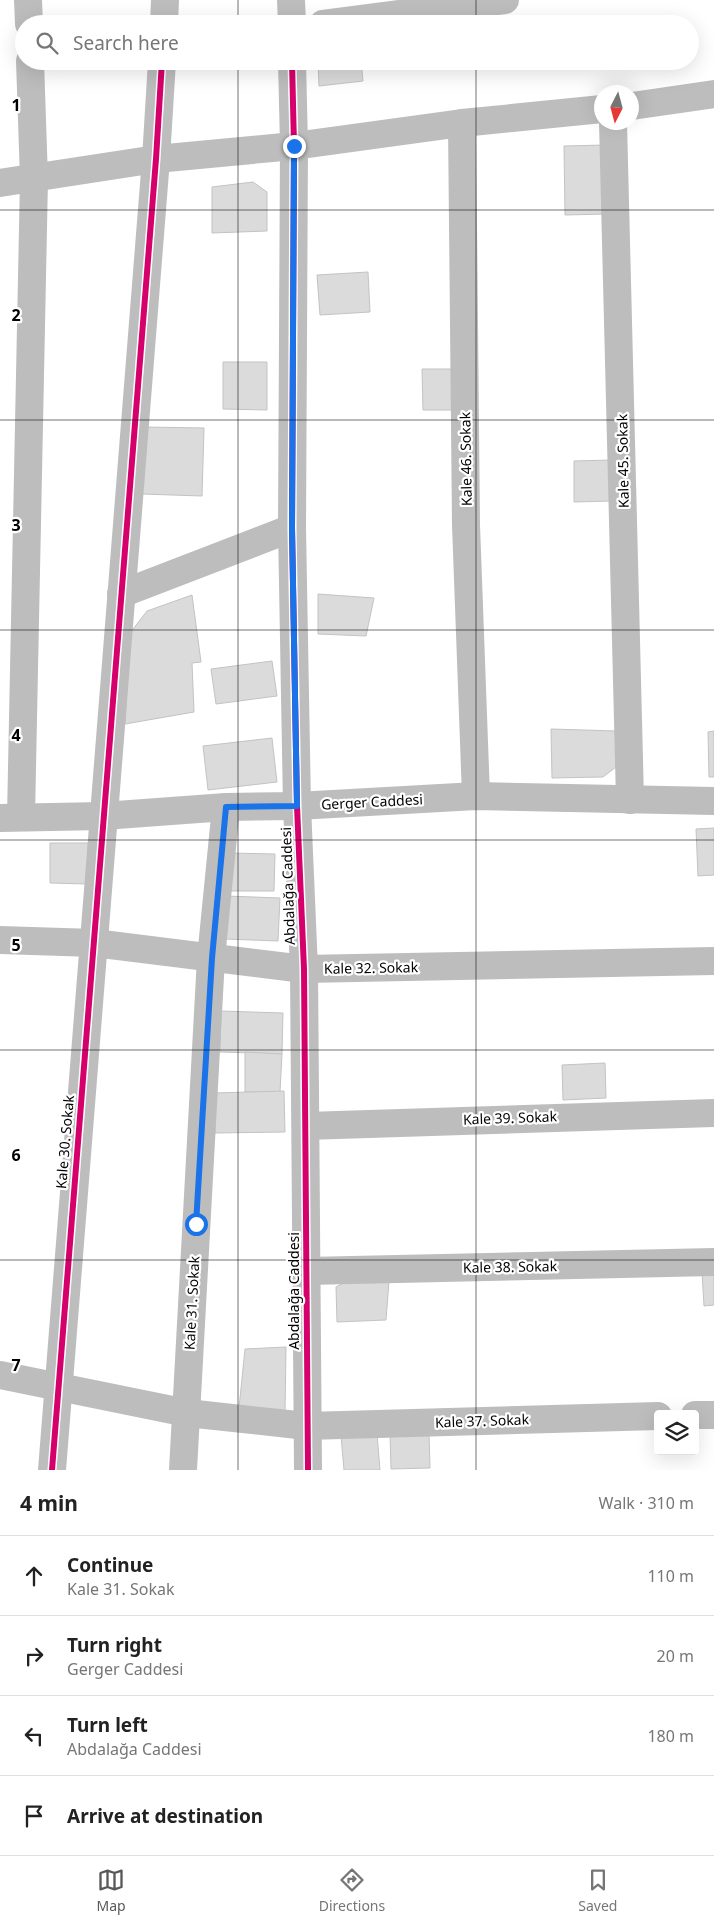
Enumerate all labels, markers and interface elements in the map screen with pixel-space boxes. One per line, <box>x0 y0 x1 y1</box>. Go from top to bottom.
search box <box>15 15 699 70</box>
icon: search <box>33 29 61 57</box>
text: Search here <box>73 30 179 56</box>
north arrow <box>594 85 639 130</box>
text: 1 <box>11 94 21 116</box>
route end <box>283 135 306 158</box>
text: 2 <box>11 304 21 326</box>
street label: Kale 46. Sokak <box>455 411 476 506</box>
street label: Kale 45. Sokak <box>612 413 633 508</box>
text: 3 <box>11 514 21 536</box>
text: 4 <box>11 724 21 746</box>
street label: Gerger Caddesi <box>321 789 423 814</box>
street label: Abdalağa Caddesi <box>276 827 299 945</box>
text: 5 <box>11 934 21 956</box>
street label: Kale 32. Sokak <box>324 957 419 978</box>
street label: Kale 30. Sokak <box>51 1094 78 1190</box>
street label: Kale 39. Sokak <box>463 1106 558 1129</box>
text: 6 <box>11 1144 21 1166</box>
route start <box>185 1213 208 1236</box>
street label: Abdalağa Caddesi <box>284 1232 303 1350</box>
street label: Kale 31. Sokak <box>180 1255 203 1350</box>
street label: Kale 38. Sokak <box>463 1256 558 1277</box>
text: 7 <box>11 1354 21 1376</box>
street label: Kale 37. Sokak <box>435 1409 530 1432</box>
map controls <box>654 1410 699 1455</box>
button: layers <box>654 1410 699 1455</box>
text: 4 min <box>20 1489 78 1517</box>
text: Walk · 310 m <box>599 1492 694 1514</box>
text: Continue <box>67 1552 153 1578</box>
icon: ahead <box>20 1562 48 1590</box>
text: 110 m <box>647 1565 694 1587</box>
text: Kale 31. Sokak <box>67 1578 174 1600</box>
text: Turn right <box>67 1632 162 1658</box>
icon: right <box>20 1642 48 1670</box>
text: 20 m <box>657 1645 694 1667</box>
text: Gerger Caddesi <box>67 1658 183 1680</box>
text: Turn left <box>67 1712 148 1738</box>
icon: left <box>20 1722 48 1750</box>
text: 180 m <box>647 1725 694 1747</box>
text: Abdalağa Caddesi <box>67 1738 202 1760</box>
icon: arrive <box>20 1802 48 1830</box>
text: Arrive at destination <box>67 1803 263 1829</box>
tab: Map <box>97 1866 126 1915</box>
tab: Directions <box>319 1866 385 1915</box>
tab: Saved <box>578 1866 617 1915</box>

